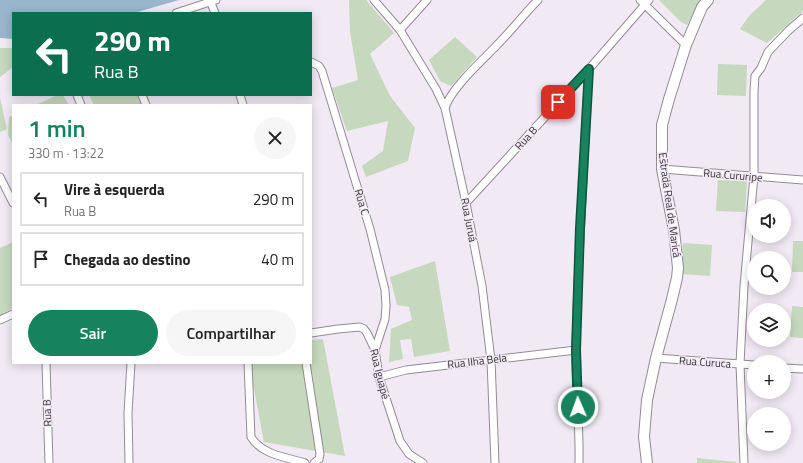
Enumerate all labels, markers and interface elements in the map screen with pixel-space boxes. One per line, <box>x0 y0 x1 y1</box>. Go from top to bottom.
text: 290 m <box>94 19 171 62</box>
icon: left <box>28 28 80 80</box>
text: Rua B <box>94 58 139 85</box>
pin <box>541 85 575 119</box>
icon: arrive <box>547 91 569 113</box>
text: 1 min <box>28 110 86 146</box>
button: close <box>254 117 296 159</box>
street label: Rua B <box>511 122 541 153</box>
text: 330 m · 13:22 <box>28 143 104 163</box>
street label: Estrada Real de Maricá <box>655 151 685 259</box>
street label: Rua Cururipe <box>703 164 764 186</box>
text: Vire à esquerda <box>64 178 165 201</box>
street label: Rua C <box>351 187 373 217</box>
icon: left <box>30 188 52 210</box>
text: 290 m <box>253 188 294 211</box>
street label: Rua Juruá <box>457 197 481 244</box>
map controls <box>747 199 791 451</box>
button: sound <box>747 199 791 243</box>
text: Rua B <box>64 201 96 221</box>
icon: arrive <box>30 248 52 270</box>
text: Chegada ao destino <box>64 248 190 271</box>
text: 40 m <box>261 248 294 271</box>
button: search <box>747 251 791 295</box>
button: layers <box>747 303 791 347</box>
button: Sair <box>28 310 158 356</box>
button: Compartilhar <box>166 310 296 356</box>
street label: Rua Iguapé <box>366 347 394 401</box>
street label: Rua Ilha Bela <box>446 349 508 373</box>
street label: Rua Curuca <box>678 352 732 372</box>
button: + <box>747 355 791 399</box>
position arrow <box>557 386 599 428</box>
street label: Rua B <box>39 399 55 427</box>
button: − <box>747 407 791 451</box>

